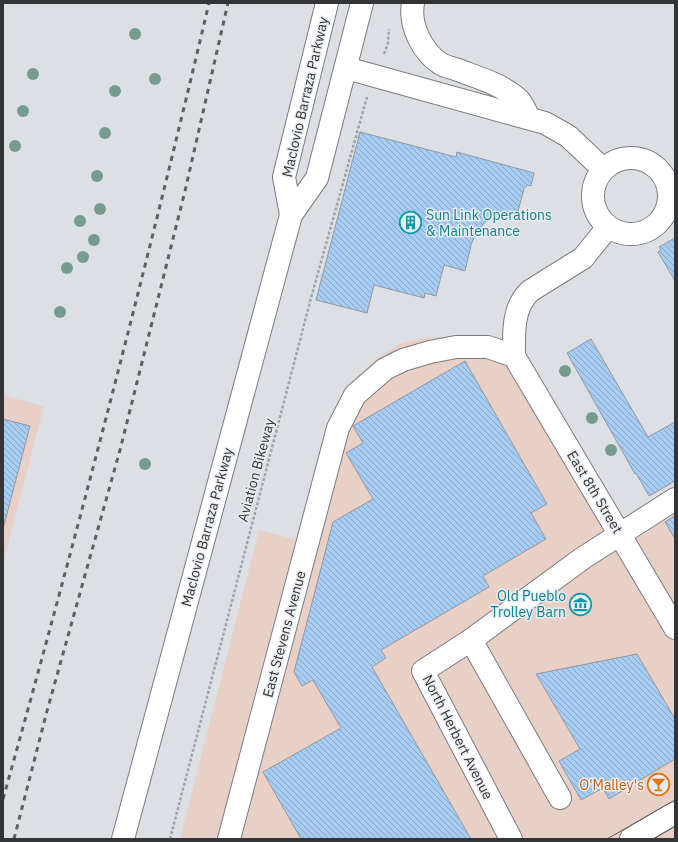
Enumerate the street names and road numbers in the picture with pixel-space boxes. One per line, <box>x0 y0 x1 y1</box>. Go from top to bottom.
street label: Maclovio Barraza Parkway <box>278 15 332 179</box>
street label: Aviation Bikeway <box>234 416 278 524</box>
street label: Maclovio Barraza Parkway <box>177 446 237 608</box>
street label: East 8th Street <box>563 447 627 537</box>
street label: East Stevens Avenue <box>258 568 310 699</box>
street label: North Herbert Avenue <box>419 672 497 803</box>

